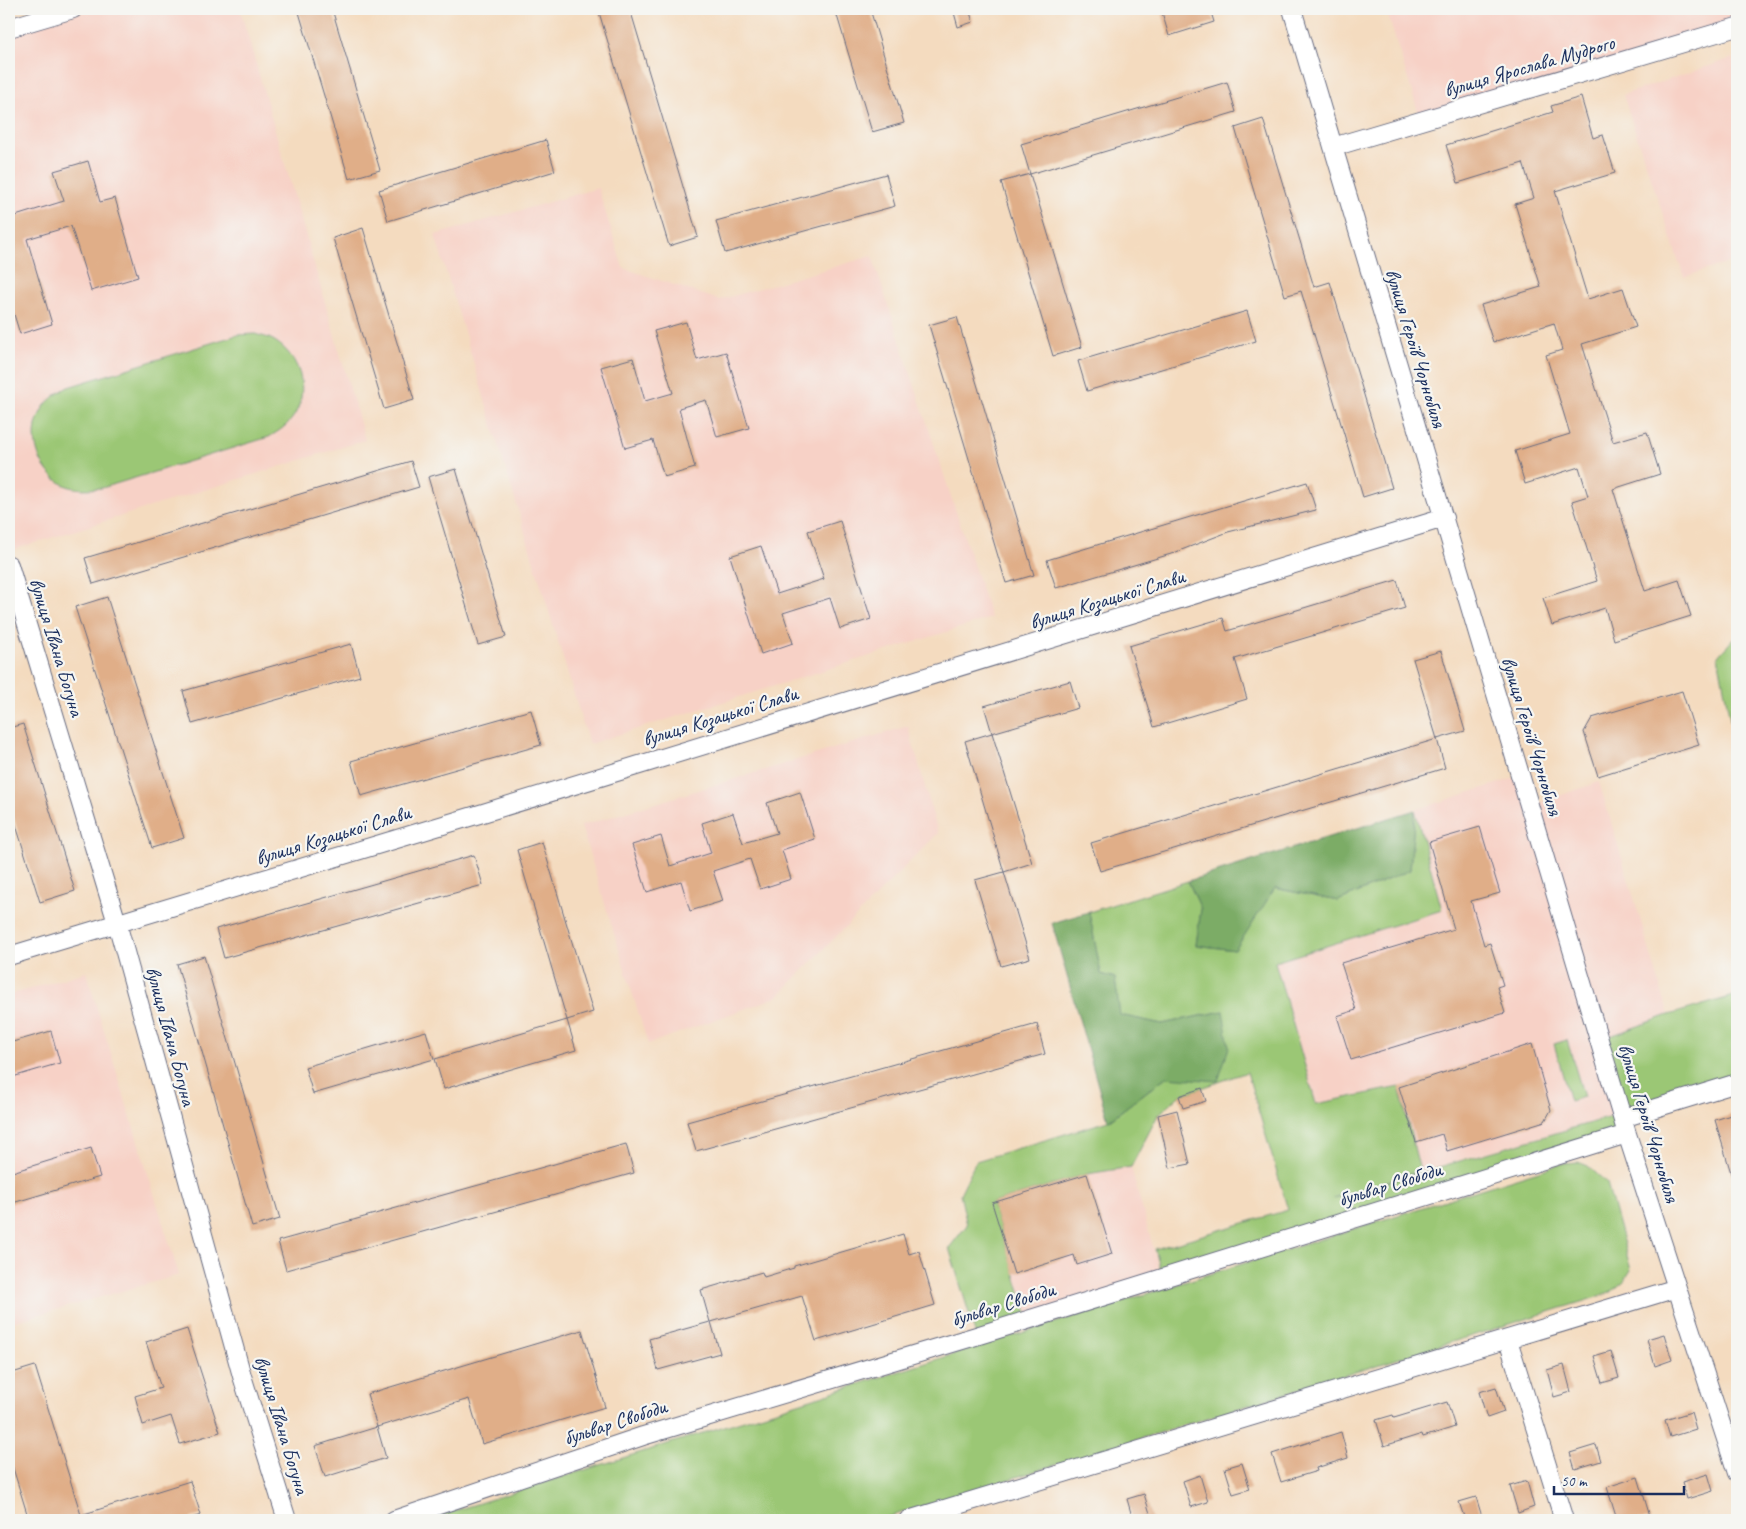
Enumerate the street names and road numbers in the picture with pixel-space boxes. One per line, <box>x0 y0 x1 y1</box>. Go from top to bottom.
street label: вулиця Ярослава Мудрого <box>1441 29 1619 103</box>
street label: вулиця Героїв Чорнобиля <box>1379 265 1453 432</box>
street label: вулиця Козацької Слави <box>1026 563 1190 636</box>
street label: вулиця Івана Богуна <box>24 575 91 721</box>
street label: вулиця Героїв Чорнобиля <box>1495 653 1569 820</box>
street label: вулиця Козацької Слави <box>639 680 803 753</box>
street label: вулиця Козацької Слави <box>252 799 416 872</box>
street label: вулиця Івана Богуна <box>140 963 203 1110</box>
street label: вулиця Героїв Чорнобиля <box>1612 1040 1686 1207</box>
street label: бульвар Свободи <box>1335 1155 1447 1212</box>
street label: бульвар Свободи <box>948 1275 1060 1332</box>
street label: вулиця Івана Богуна <box>249 1353 316 1499</box>
street label: бульвар Свободи <box>560 1393 672 1451</box>

